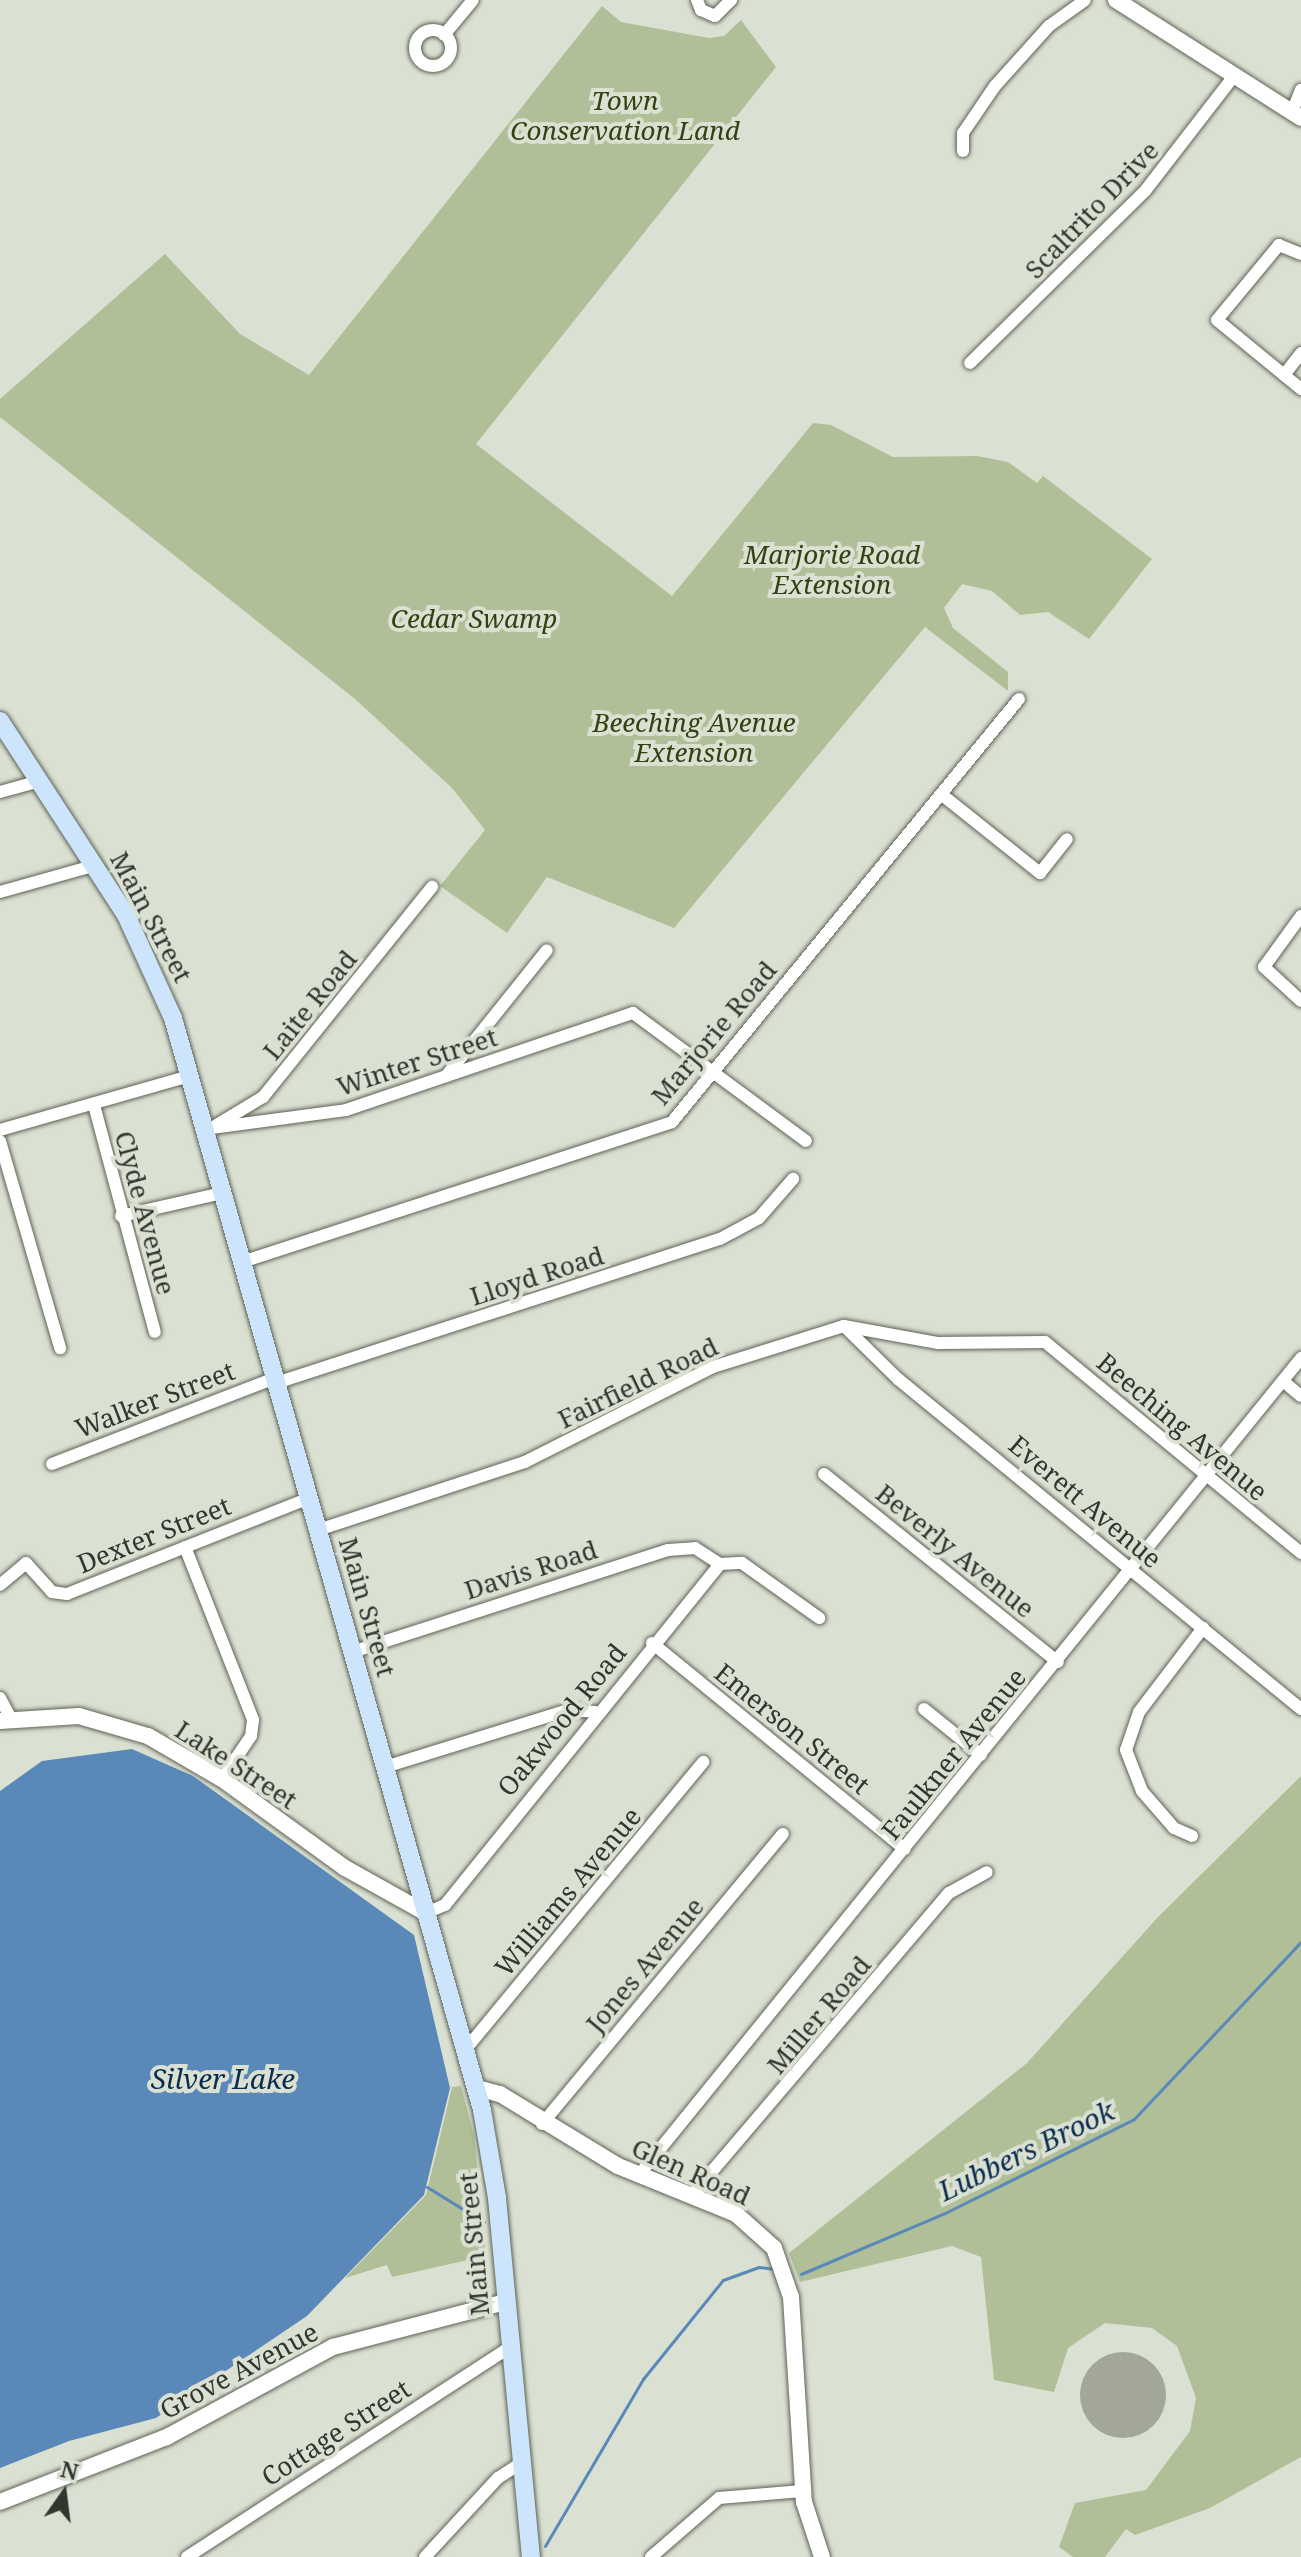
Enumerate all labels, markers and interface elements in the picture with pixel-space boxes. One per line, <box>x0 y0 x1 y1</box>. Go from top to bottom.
park label: Town Conservation Land <box>510 85 740 146</box>
street label: Scaltrito Drive <box>1019 135 1165 285</box>
park label: Marjorie Road Extension <box>744 539 920 600</box>
park label: Cedar Swamp <box>391 603 557 635</box>
park label: Beeching Avenue Extension <box>592 707 796 768</box>
street label: Main Street <box>104 846 198 988</box>
street label: Laite Road <box>256 944 364 1066</box>
street label: Marjorie Road <box>645 955 783 1111</box>
street label: Winter Street <box>333 1021 501 1103</box>
street label: Clyde Avenue <box>108 1128 182 1298</box>
street label: Lloyd Road <box>466 1240 608 1312</box>
street label: Fairfield Road <box>553 1331 723 1435</box>
street label: Beeching Avenue <box>1090 1347 1274 1507</box>
street label: Walker Street <box>71 1355 239 1445</box>
street label: Everett Avenue <box>1002 1429 1168 1575</box>
street label: Beverly Avenue <box>870 1478 1040 1624</box>
street label: Dexter Street <box>73 1490 235 1580</box>
street label: Main Street <box>332 1534 402 1680</box>
street label: Davis Road <box>461 1534 601 1606</box>
street label: Oakwood Road <box>491 1638 633 1802</box>
street label: Emerson Street <box>708 1657 876 1801</box>
street label: Faulkner Avenue <box>875 1662 1033 1846</box>
street label: Lake Street <box>169 1714 303 1816</box>
street label: Williams Avenue <box>488 1801 648 1983</box>
street label: Jones Avenue <box>580 1891 710 2039</box>
street label: Miller Road <box>761 1950 877 2080</box>
water label: Silver Lake <box>151 2061 295 2095</box>
water label: Lubbers Brook <box>932 2093 1120 2207</box>
street label: Glen Road <box>627 2132 755 2212</box>
street label: Main Street <box>452 2171 496 2317</box>
street label: Grove Avenue <box>155 2316 323 2426</box>
street label: Cottage Street <box>256 2373 416 2493</box>
north arrow <box>24 2453 104 2533</box>
text: N <box>58 2453 82 2486</box>

